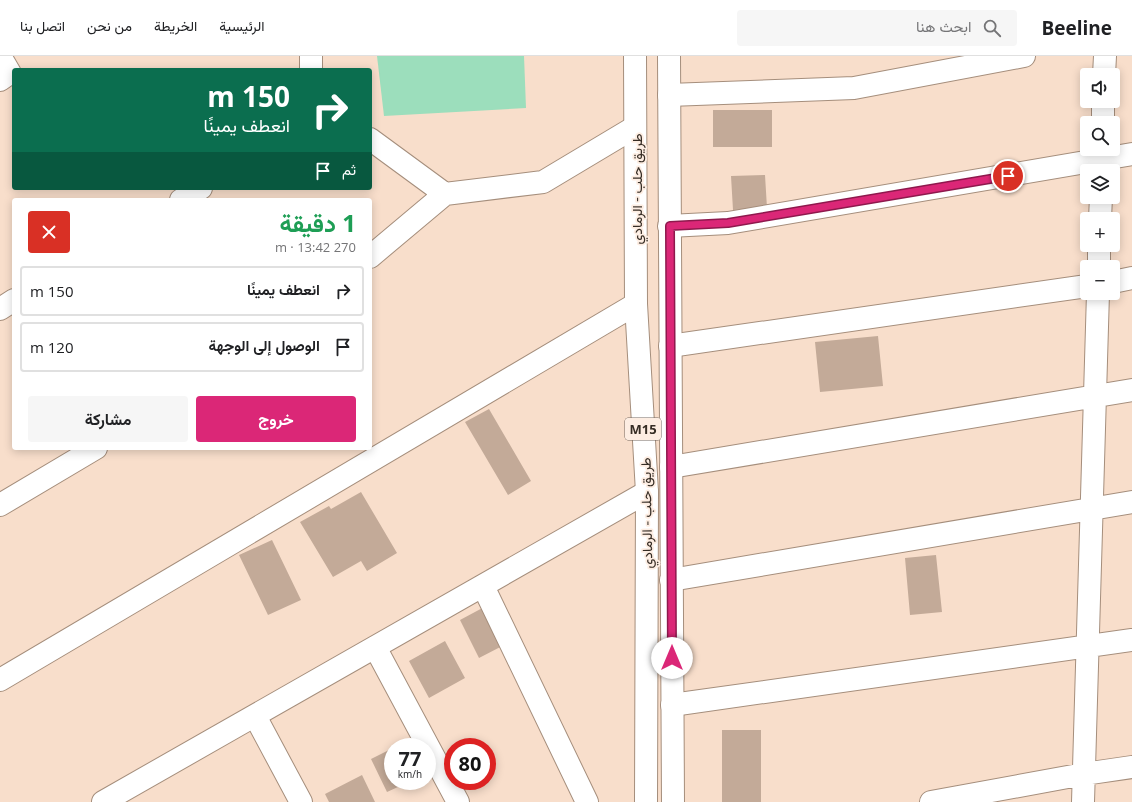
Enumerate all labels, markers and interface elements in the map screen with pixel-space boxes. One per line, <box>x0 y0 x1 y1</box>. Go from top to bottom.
search box <box>737 10 1017 46</box>
text: Beeline <box>1041 15 1112 41</box>
text: اتصل بنا <box>20 16 65 35</box>
text: من نحن <box>87 16 132 35</box>
text: الخريطة <box>154 16 197 35</box>
text: الرئيسية <box>219 16 265 35</box>
text: ابحث هنا <box>916 16 971 36</box>
icon: search <box>981 17 1003 39</box>
map controls <box>1080 68 1120 300</box>
button: sound <box>1080 68 1120 108</box>
text: 150 m <box>207 77 290 115</box>
icon: right <box>304 84 356 136</box>
text: انعطف يمينًا <box>204 113 290 137</box>
button: search <box>1080 116 1120 156</box>
street label: طريق حلب - الرمادي <box>627 133 649 245</box>
text: ثم <box>342 159 356 179</box>
pin <box>991 159 1025 193</box>
icon: arrive <box>312 160 334 182</box>
button: layers <box>1080 164 1120 204</box>
icon: arrive <box>997 165 1019 187</box>
text: 1 دقيقة <box>279 206 356 239</box>
button: close <box>28 211 70 253</box>
button: + <box>1080 212 1120 252</box>
text: 270 m · 13:42 <box>275 238 356 256</box>
button: − <box>1080 260 1120 300</box>
text: انعطف يمينًا <box>247 279 320 299</box>
icon: right <box>332 280 354 302</box>
text: 150 m <box>30 281 74 301</box>
text: الوصول إلى الوجهة <box>209 335 320 355</box>
icon: arrive <box>332 336 354 358</box>
text: 120 m <box>30 337 74 357</box>
button: مشاركة <box>28 396 188 442</box>
button: خروج <box>196 396 356 442</box>
road number: M15 <box>625 418 661 440</box>
street label: طريق حلب - الرمادي <box>636 457 659 569</box>
position arrow <box>651 637 693 679</box>
speed limit sign: 80 <box>444 738 496 790</box>
text: 77 <box>399 745 421 772</box>
text: km/h <box>398 767 422 781</box>

